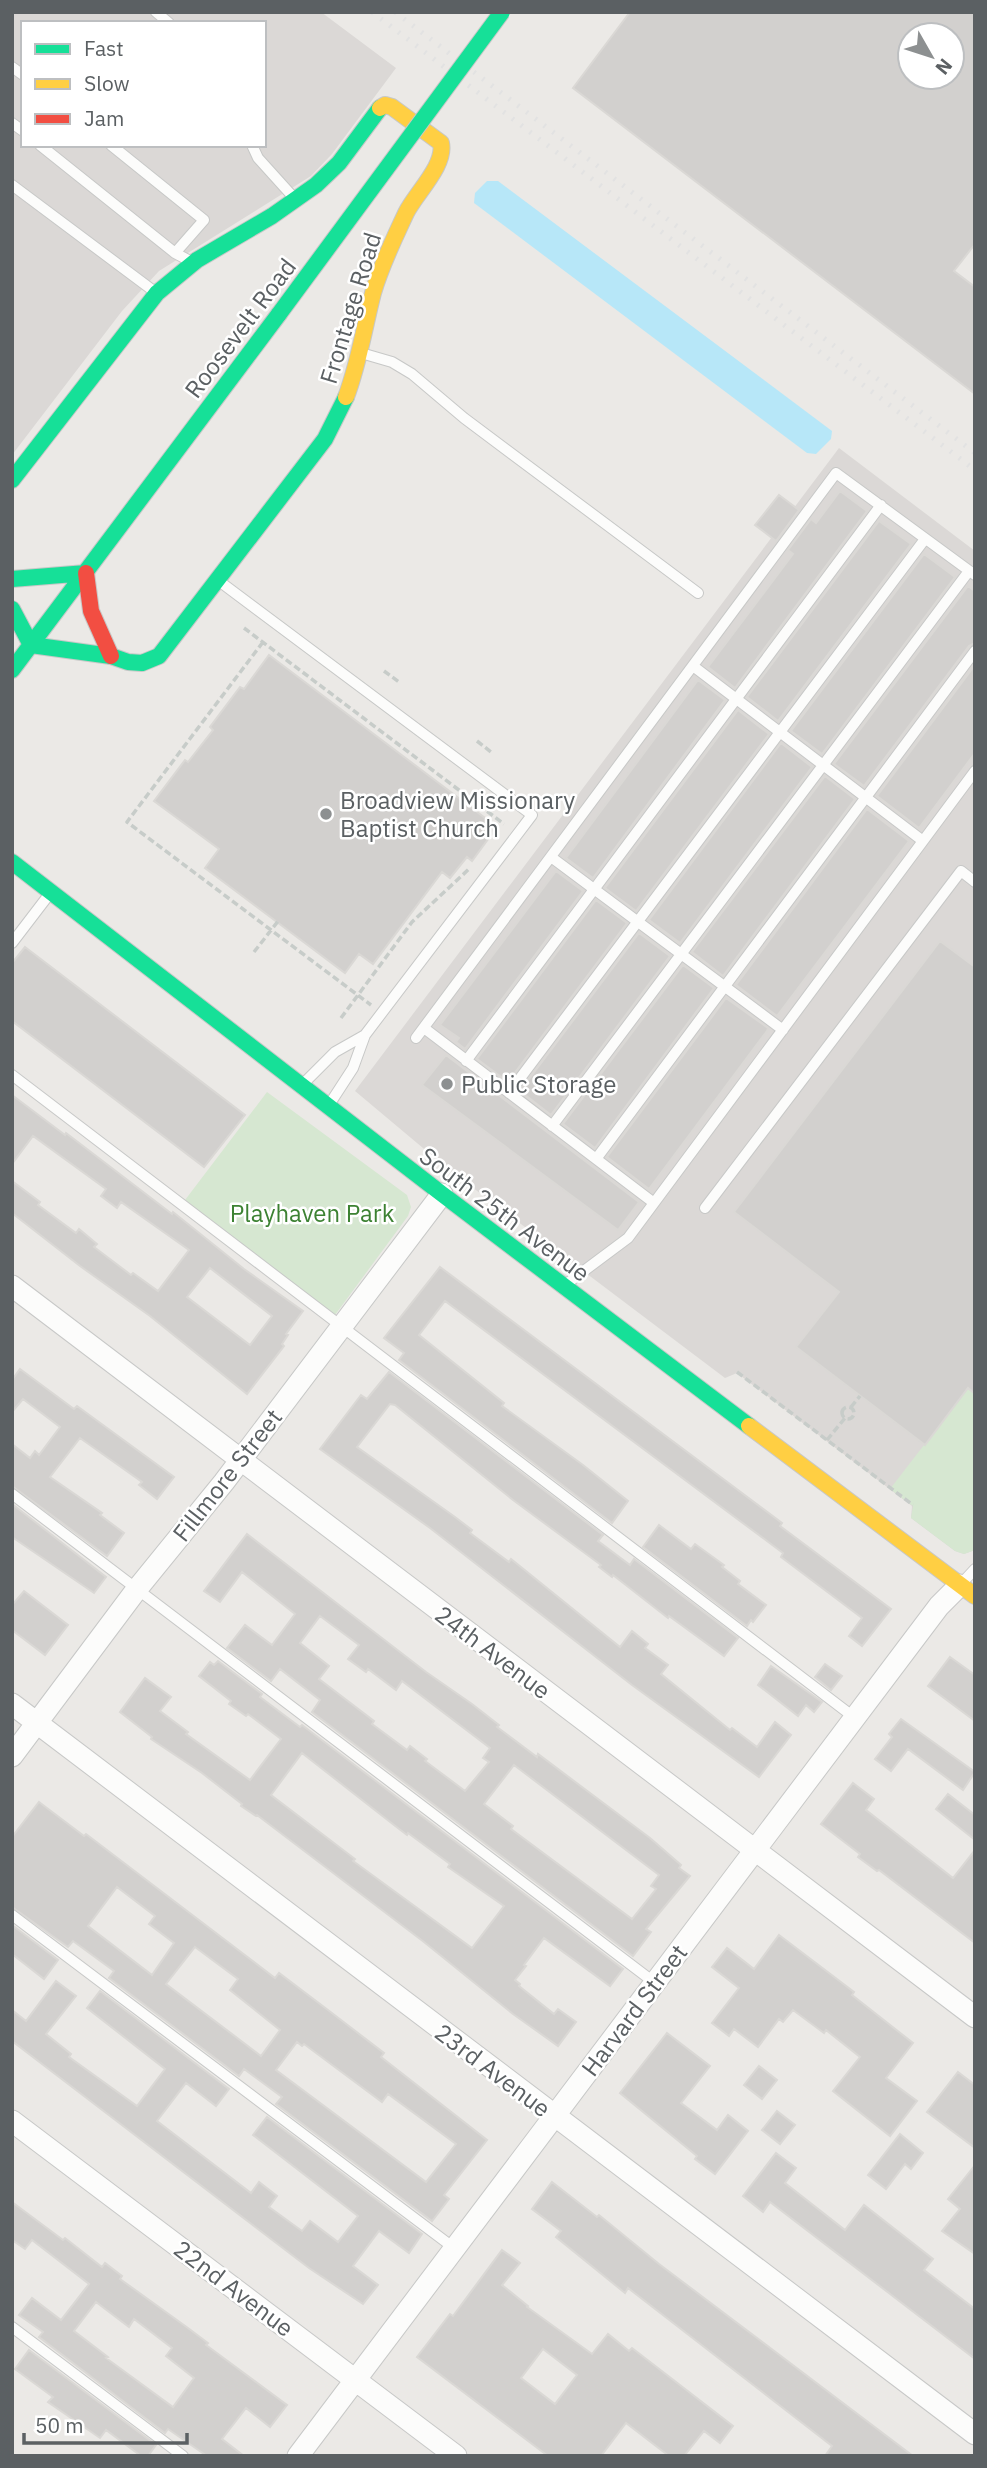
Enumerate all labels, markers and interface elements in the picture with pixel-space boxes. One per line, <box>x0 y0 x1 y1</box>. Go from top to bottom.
legend <box>21 21 266 147</box>
north arrow <box>896 21 966 91</box>
text: Fast <box>84 34 124 62</box>
text: N <box>931 54 958 80</box>
text: Slow <box>84 69 130 97</box>
text: Jam <box>84 104 124 132</box>
street label: Frontage Road <box>312 228 388 388</box>
street label: Roosevelt Road <box>177 252 303 404</box>
place label: Broadview Missionary Baptist Church <box>340 784 575 844</box>
marker: Broadview Missionary Baptist Church <box>318 806 334 822</box>
place label: Public Storage <box>461 1068 616 1100</box>
marker: Public Storage <box>439 1076 455 1092</box>
street label: South 25th Avenue <box>413 1139 597 1289</box>
park label: Playhaven Park <box>230 1197 395 1229</box>
street label: Fillmore Street <box>165 1402 289 1548</box>
street label: 24th Avenue <box>429 1598 557 1706</box>
street label: Harvard Street <box>574 1938 694 2082</box>
street label: 23rd Avenue <box>429 2016 557 2124</box>
street label: 22nd Avenue <box>168 2232 300 2344</box>
scale bar <box>24 2402 187 2446</box>
text: 50 m <box>35 2411 84 2439</box>

